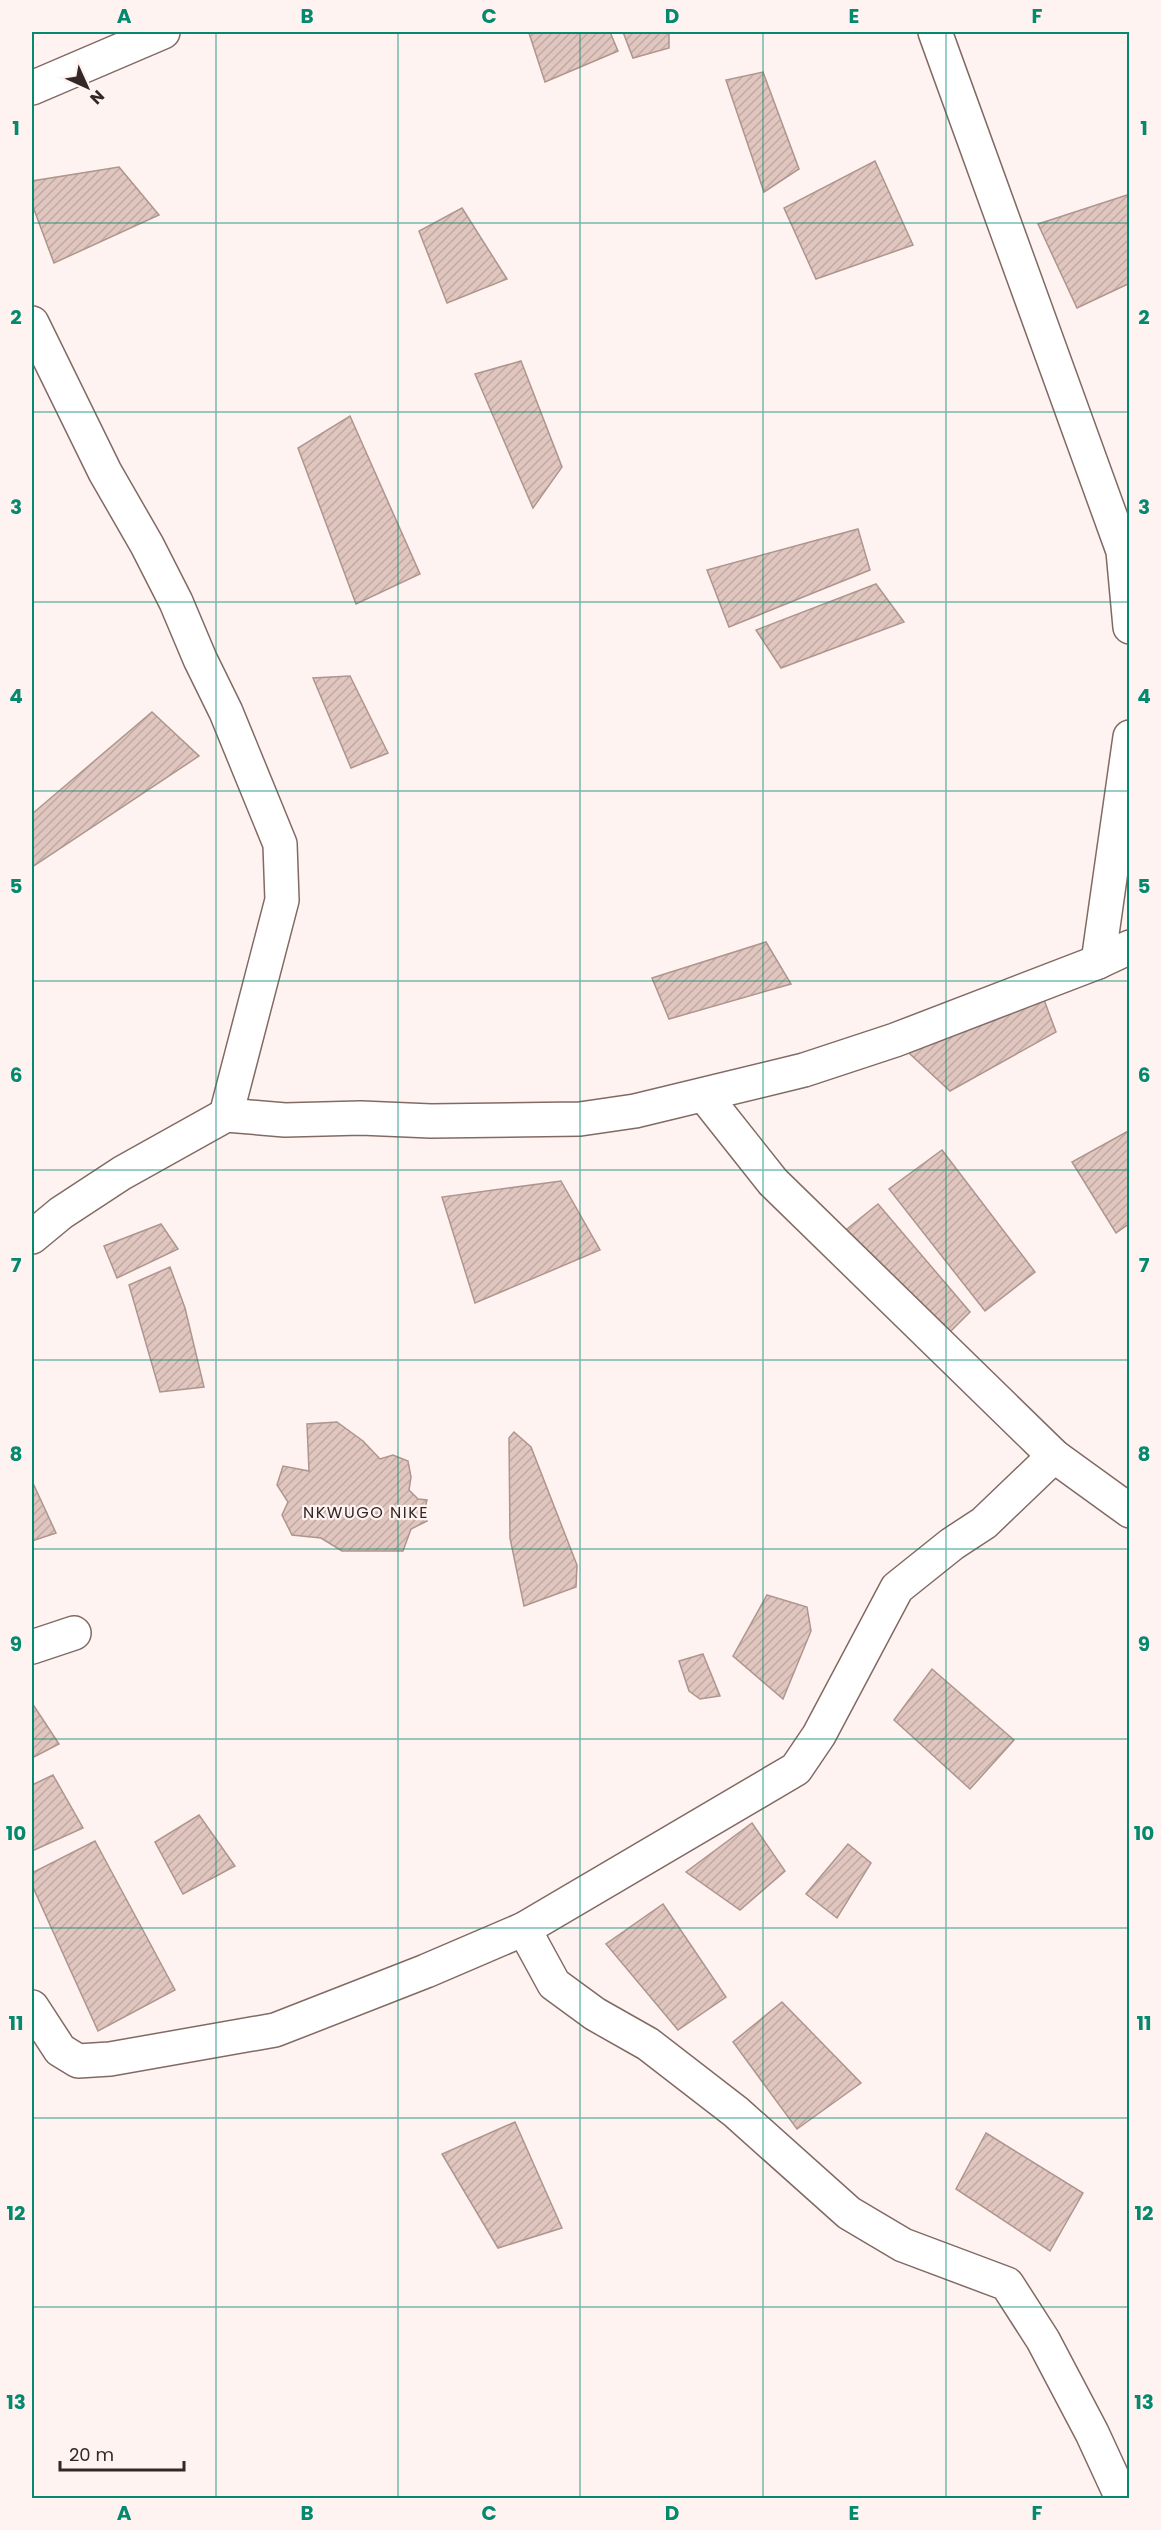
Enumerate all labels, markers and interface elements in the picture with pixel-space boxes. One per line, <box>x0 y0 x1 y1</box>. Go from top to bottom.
text: A <box>117 2 132 30</box>
text: B <box>300 2 314 30</box>
text: C <box>481 2 497 30</box>
text: D <box>665 2 679 30</box>
text: E <box>849 2 859 30</box>
text: F <box>1032 2 1043 30</box>
north arrow <box>57 57 117 117</box>
text: N <box>85 85 110 110</box>
text: 1 <box>12 114 20 142</box>
text: 1 <box>1140 114 1148 142</box>
text: 2 <box>10 303 22 331</box>
text: 2 <box>1138 303 1150 331</box>
text: 3 <box>10 493 22 521</box>
text: 3 <box>1138 493 1150 521</box>
text: 4 <box>9 682 23 710</box>
text: 4 <box>1137 682 1151 710</box>
text: 5 <box>10 872 23 900</box>
text: 5 <box>1138 872 1151 900</box>
text: 6 <box>10 1061 22 1089</box>
text: 6 <box>1138 1061 1150 1089</box>
text: 7 <box>11 1251 22 1279</box>
text: 7 <box>1139 1251 1150 1279</box>
text: 8 <box>10 1440 22 1468</box>
text: 8 <box>1138 1440 1150 1468</box>
district label: NKWUGO NIKE <box>303 1501 429 1524</box>
text: 9 <box>10 1630 22 1658</box>
text: 9 <box>1138 1630 1150 1658</box>
text: 10 <box>6 1819 26 1847</box>
text: 10 <box>1134 1819 1154 1847</box>
text: 11 <box>8 2009 24 2037</box>
text: 11 <box>1136 2009 1152 2037</box>
text: 12 <box>7 2199 25 2227</box>
text: 12 <box>1135 2199 1153 2227</box>
text: 13 <box>6 2388 26 2416</box>
text: 13 <box>1134 2388 1154 2416</box>
scale bar <box>60 2434 184 2472</box>
text: 20 m <box>69 2442 114 2467</box>
text: A <box>117 2499 132 2527</box>
text: B <box>300 2499 314 2527</box>
text: C <box>481 2499 497 2527</box>
text: D <box>665 2499 679 2527</box>
text: E <box>849 2499 859 2527</box>
text: F <box>1032 2499 1043 2527</box>

